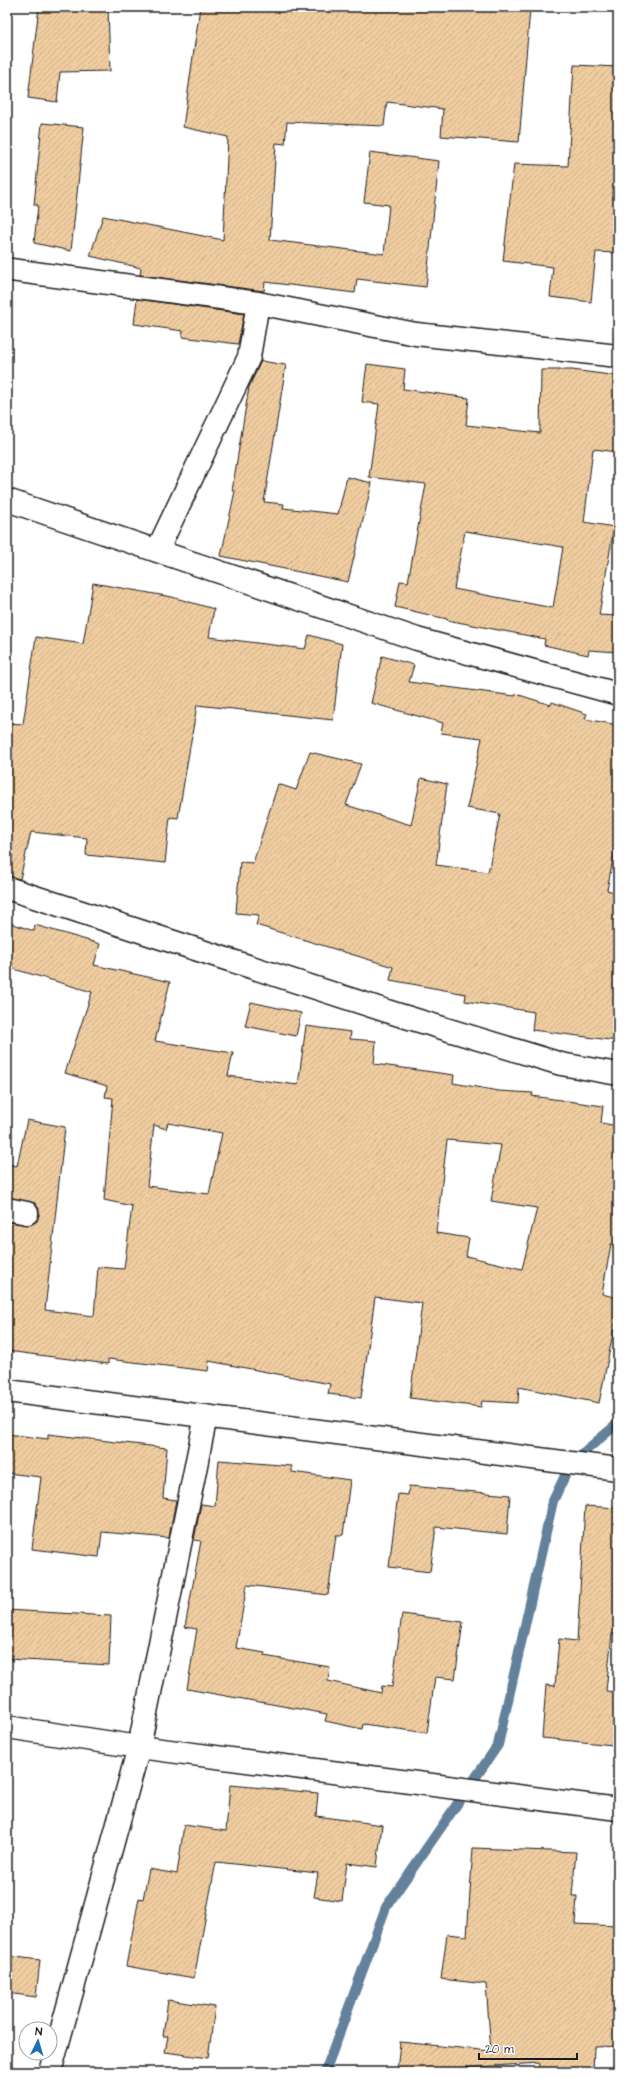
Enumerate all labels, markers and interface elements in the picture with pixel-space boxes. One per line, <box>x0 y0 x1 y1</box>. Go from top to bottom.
north arrow <box>18 2021 58 2061</box>
text: N <box>35 2024 43 2039</box>
scale bar <box>479 2035 577 2061</box>
text: 20 m <box>485 2041 514 2058</box>

